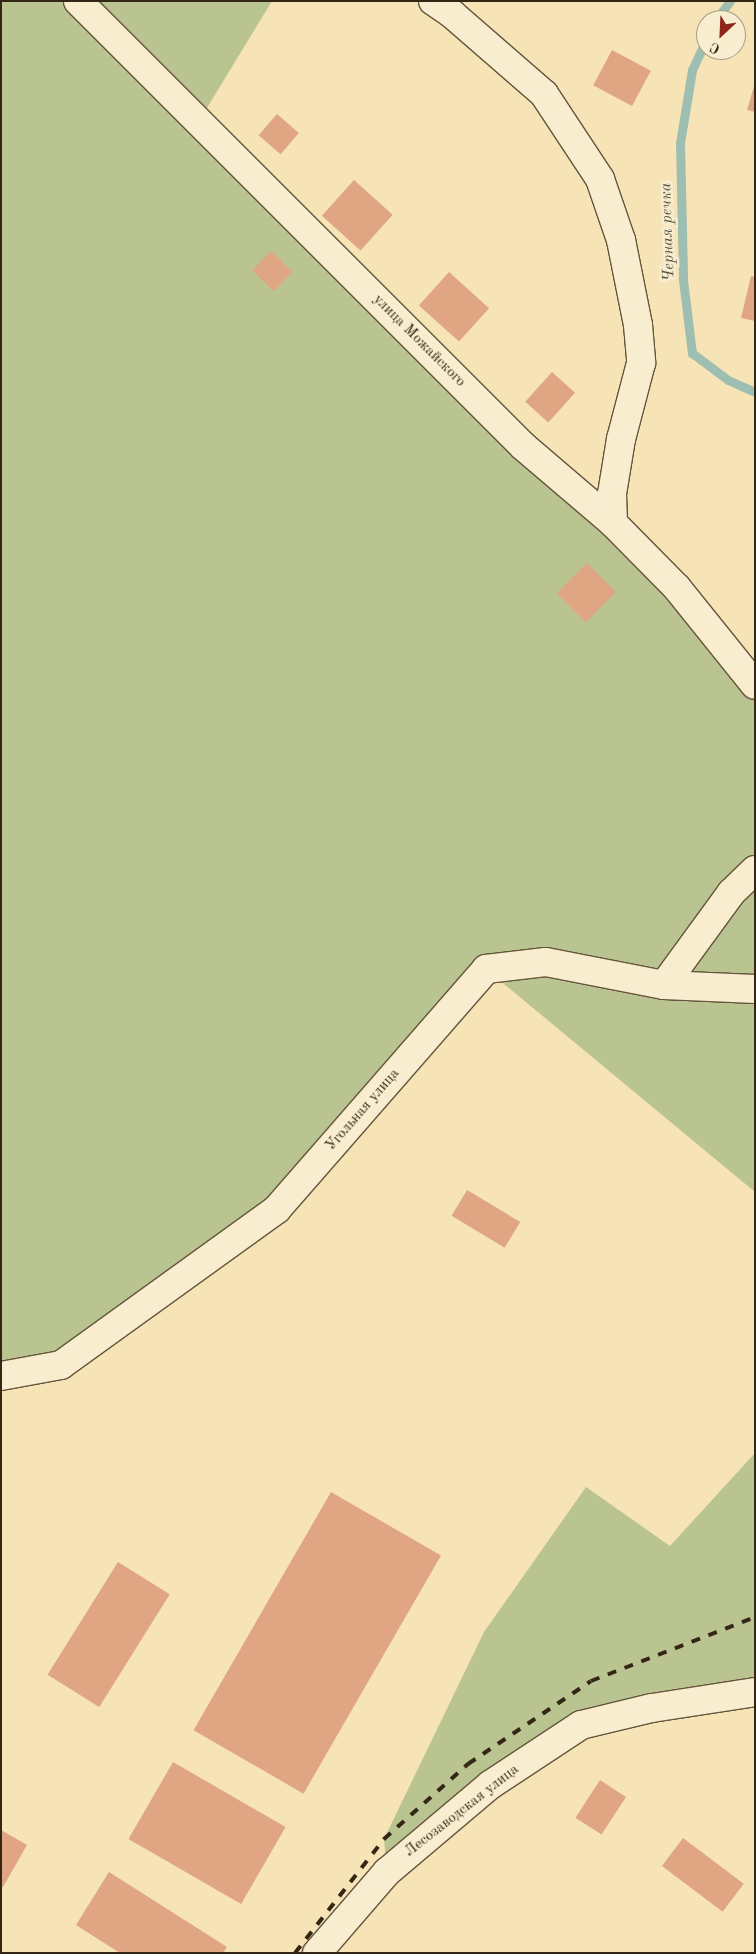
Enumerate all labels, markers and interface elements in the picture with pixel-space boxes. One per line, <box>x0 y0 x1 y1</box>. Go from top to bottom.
north arrow <box>696 10 746 60</box>
text: С <box>708 39 722 56</box>
water label: Черная речка <box>657 182 679 282</box>
street label: улица Можайского <box>369 291 469 391</box>
street label: Угольная улица <box>322 1065 404 1155</box>
street label: Лесозаводская улица <box>401 1761 523 1861</box>

